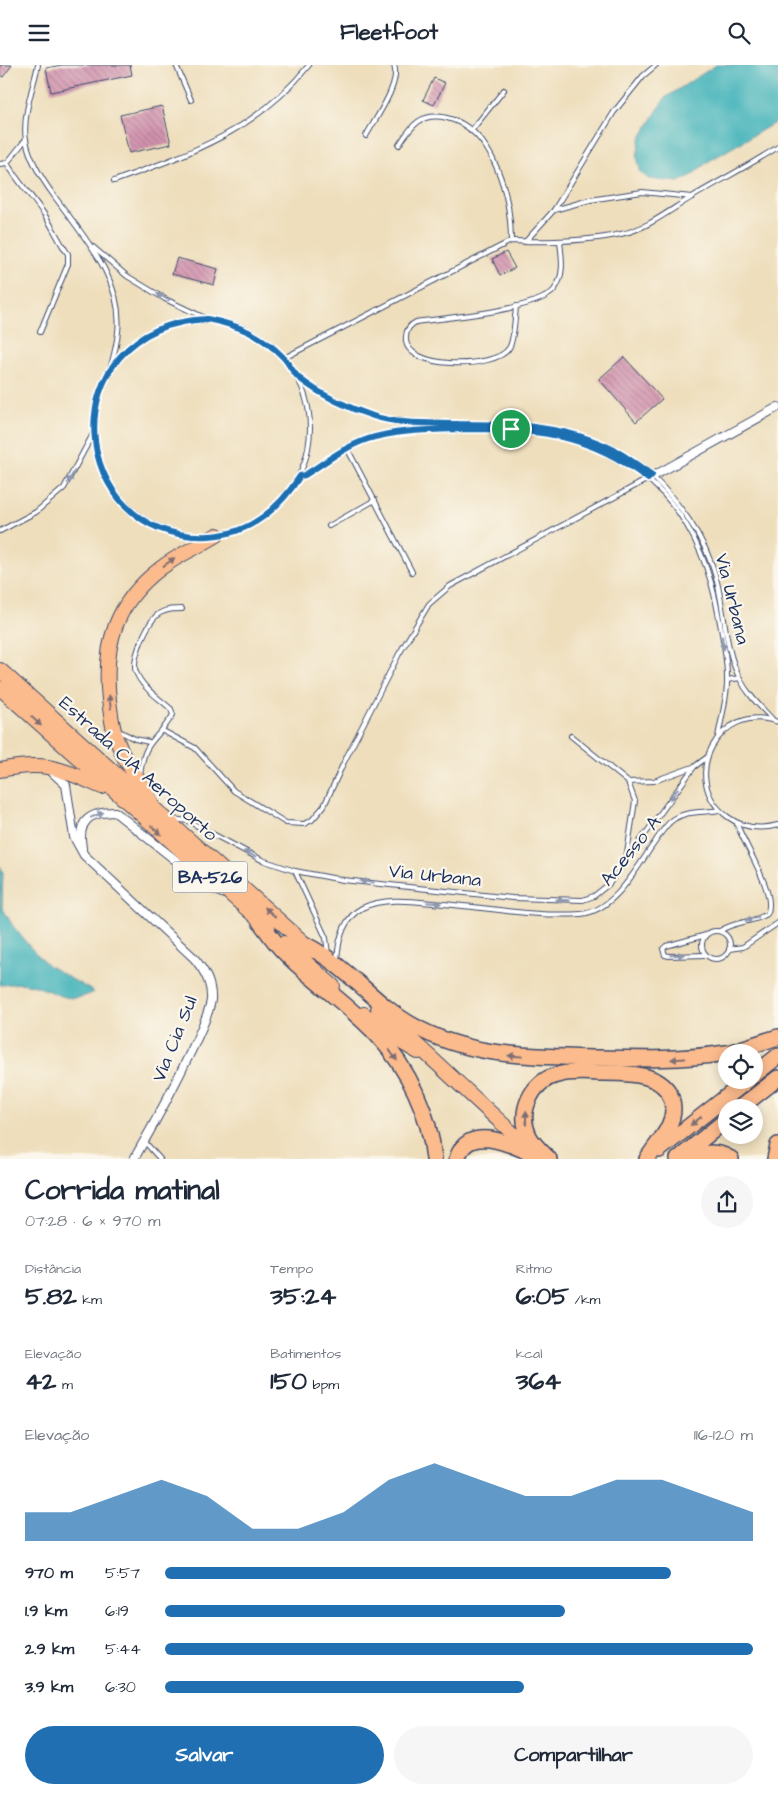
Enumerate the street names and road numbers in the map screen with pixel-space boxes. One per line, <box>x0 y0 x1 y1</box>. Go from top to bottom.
street label: Via Urbana <box>708 551 756 648</box>
street label: Estrada CIA Aeroporto <box>53 690 224 848</box>
street label: Acesso A <box>594 810 668 892</box>
street label: Via Urbana <box>387 858 483 894</box>
road number: BA-526 <box>172 861 248 893</box>
street label: Via Cia Sul <box>146 992 204 1086</box>

